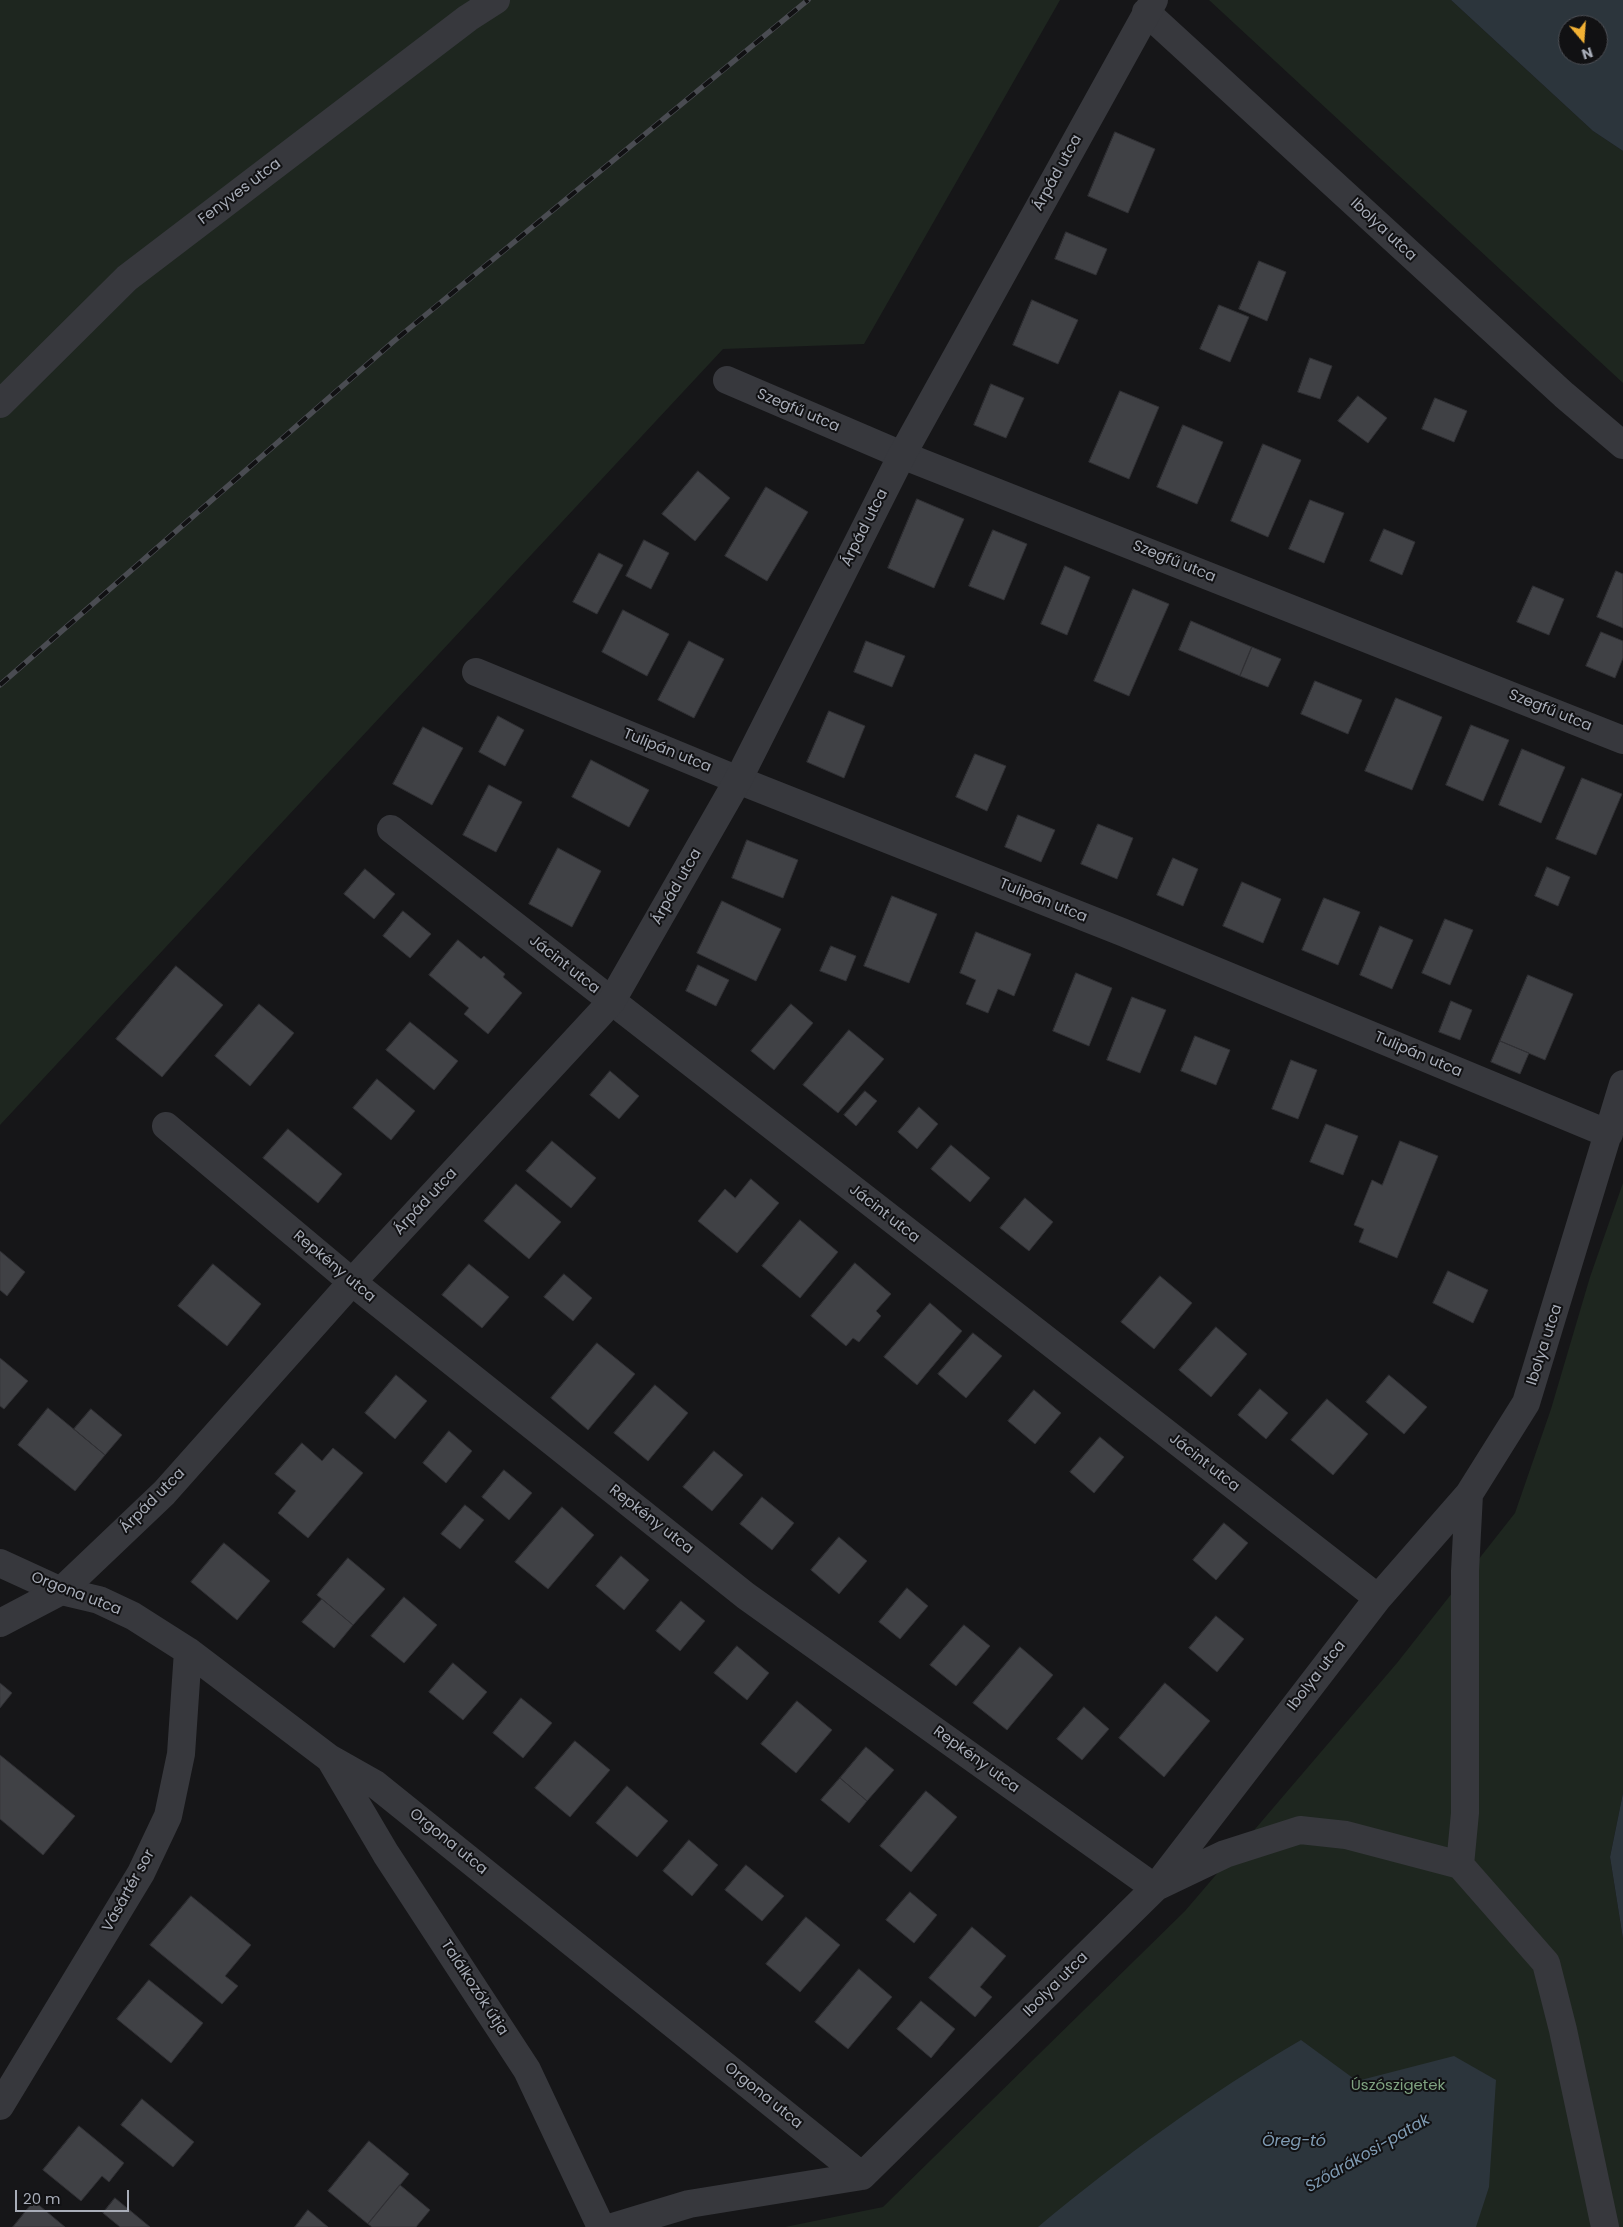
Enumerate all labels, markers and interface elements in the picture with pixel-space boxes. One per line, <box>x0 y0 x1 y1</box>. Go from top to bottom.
north arrow <box>1558 15 1608 65</box>
text: N <box>1579 42 1595 64</box>
street label: Árpád utca <box>1030 132 1086 214</box>
street label: Fenyves utca <box>195 155 285 229</box>
street label: Ibolya utca <box>1346 195 1420 265</box>
street label: Szegfű utca <box>754 386 842 436</box>
street label: Árpád utca <box>838 486 892 570</box>
street label: Szegfű utca <box>1130 537 1218 587</box>
street label: Szegfű utca <box>1506 686 1594 736</box>
street label: Tulipán utca <box>620 725 714 777</box>
street label: Árpád utca <box>648 846 706 928</box>
street label: Tulipán utca <box>996 875 1090 927</box>
street label: Jácint utca <box>525 932 603 998</box>
street label: Tulipán utca <box>1372 1028 1464 1082</box>
street label: Árpád utca <box>391 1165 461 1239</box>
street label: Jácint utca <box>845 1181 923 1247</box>
street label: Repkény utca <box>289 1227 379 1307</box>
street label: Ibolya utca <box>1523 1302 1567 1388</box>
street label: Jácint utca <box>1165 1430 1243 1496</box>
street label: Árpád utca <box>117 1465 189 1537</box>
street label: Repkény utca <box>605 1482 697 1558</box>
street label: Orgona utca <box>28 1569 124 1619</box>
street label: Ibolya utca <box>1284 1637 1350 1715</box>
street label: Repkény utca <box>929 1723 1023 1797</box>
street label: Orgona utca <box>405 1805 491 1879</box>
street label: Vásártér sor <box>99 1847 159 1935</box>
street label: Találkozók útja <box>436 1937 512 2039</box>
street label: Ibolya utca <box>1020 1949 1092 2021</box>
street label: Orgona utca <box>720 2059 806 2133</box>
park label: Úszószigetek <box>1351 2077 1445 2095</box>
water label: Sződrákosi-patak <box>1302 2111 1434 2197</box>
water label: Öreg-tó <box>1262 2132 1326 2152</box>
scale bar <box>18 2180 131 2212</box>
text: 20 m <box>23 2188 61 2209</box>

